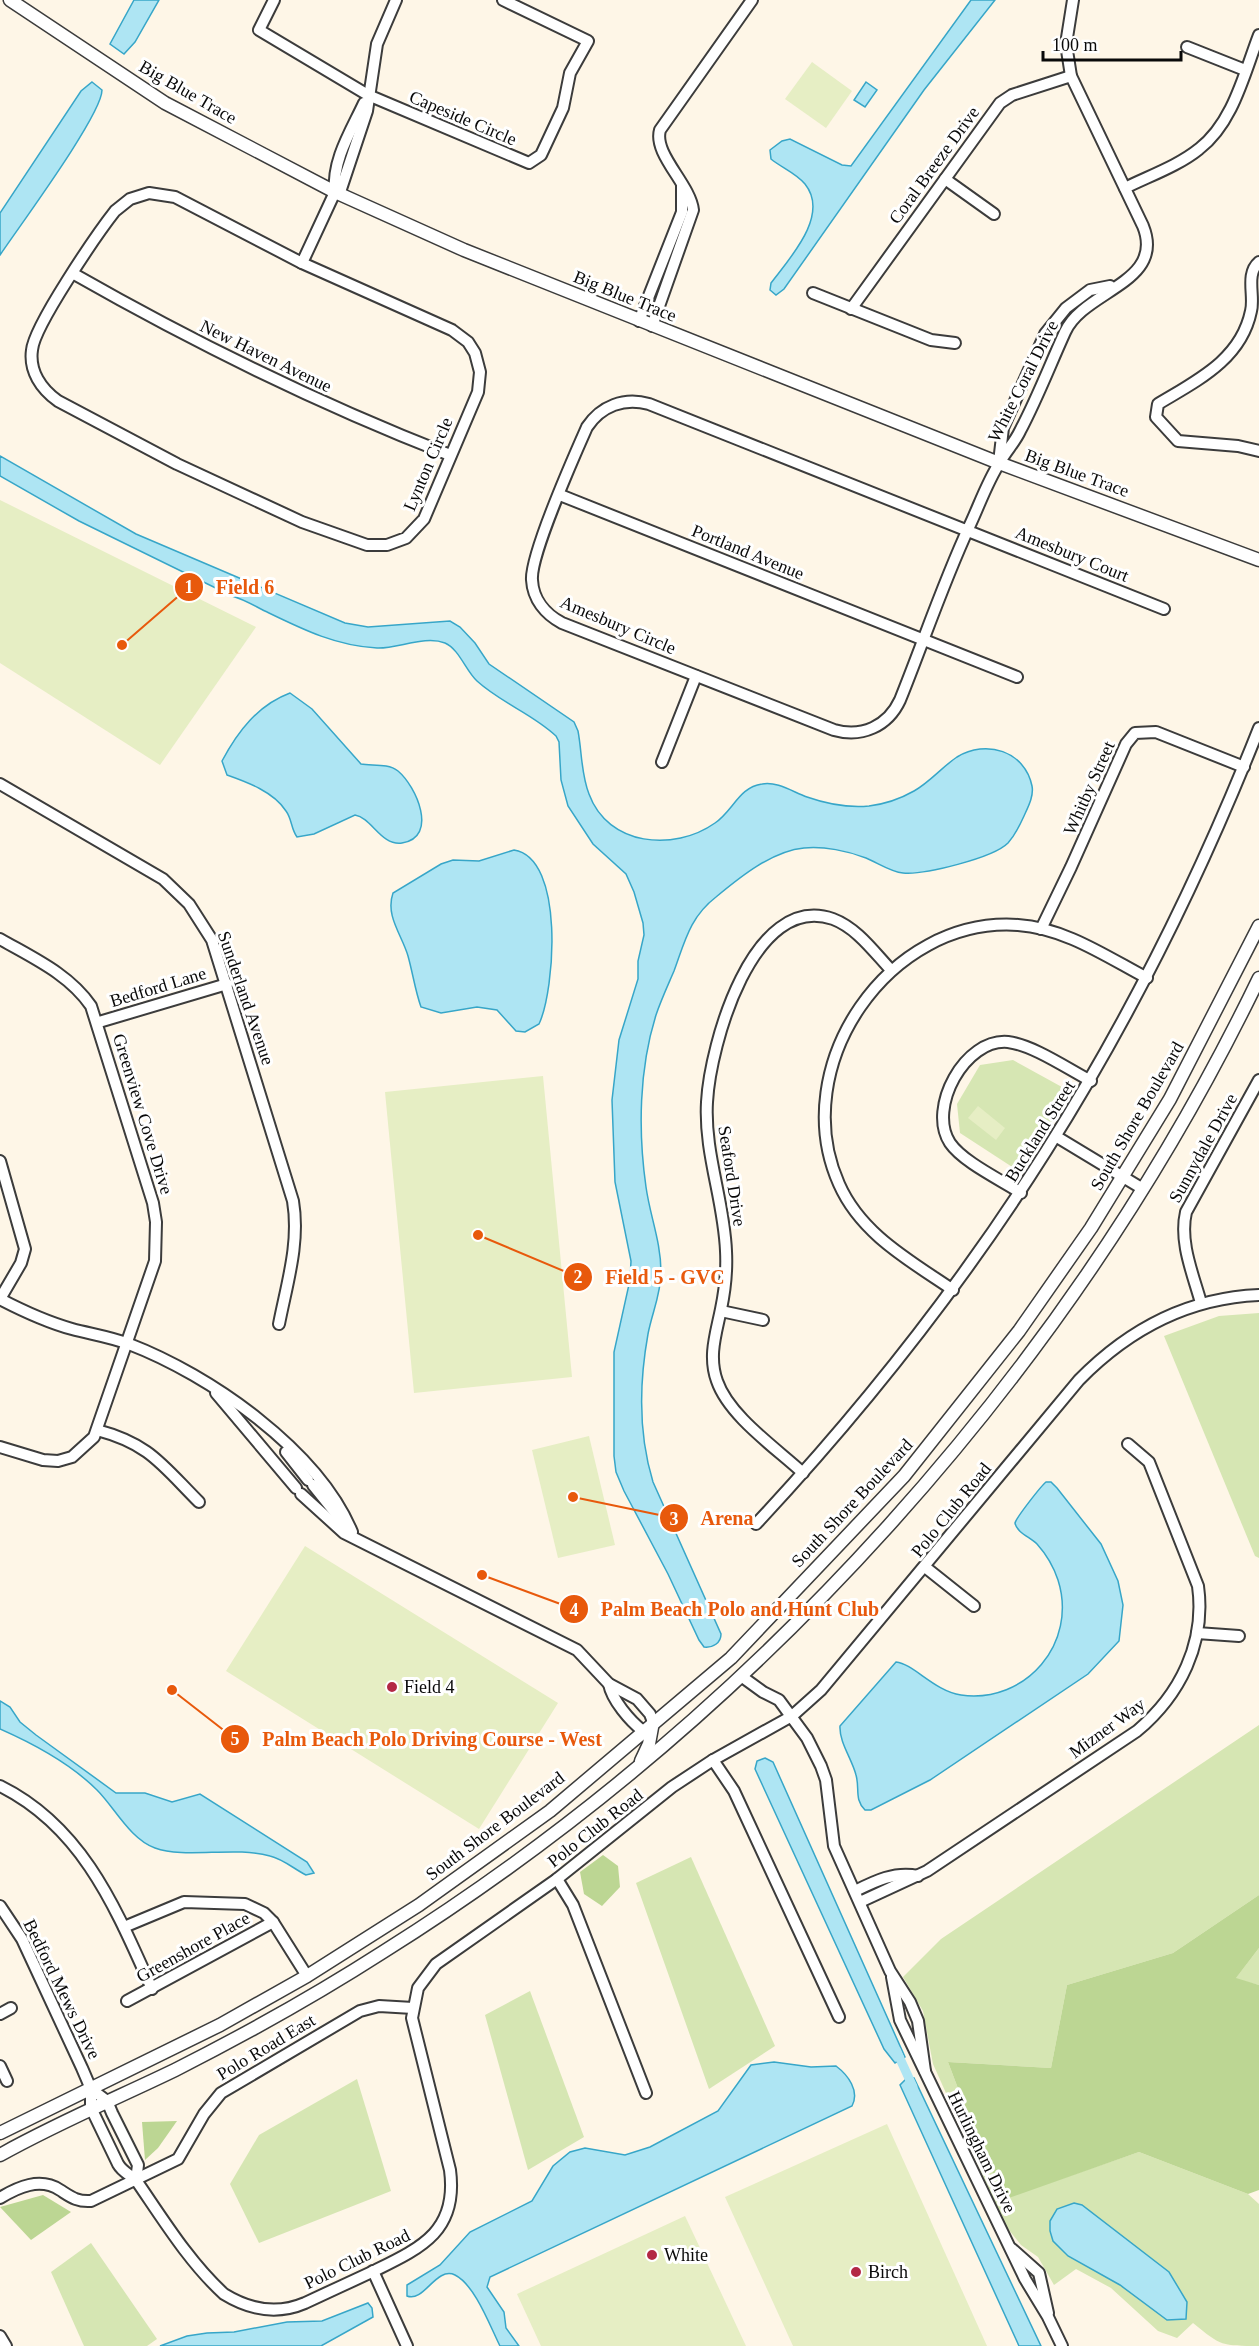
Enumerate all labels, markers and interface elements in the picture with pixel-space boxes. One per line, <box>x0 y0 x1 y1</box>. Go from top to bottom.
scale bar <box>1043 24 1181 62</box>
text: 100 m <box>1052 35 1098 55</box>
street label: Big Blue Trace <box>136 56 240 128</box>
street label: Capeside Circle <box>406 86 520 150</box>
street label: Coral Breeze Drive <box>885 103 983 227</box>
street label: Big Blue Trace <box>571 266 679 326</box>
street label: New Haven Avenue <box>197 316 335 396</box>
street label: White Coral Drive <box>984 317 1062 445</box>
street label: Lynton Circle <box>399 414 457 514</box>
street label: Big Blue Trace <box>1022 445 1132 501</box>
street label: Portland Avenue <box>689 520 807 584</box>
street label: Amesbury Court <box>1012 522 1132 586</box>
callout: Field 6 <box>174 568 287 606</box>
text: Field 6 <box>216 576 274 598</box>
text: 1 <box>185 577 194 597</box>
street label: Amesbury Circle <box>557 592 679 658</box>
street label: Whitby Street <box>1059 738 1119 838</box>
street label: Sunderland Avenue <box>214 928 278 1068</box>
street label: Bedford Lane <box>108 963 208 1011</box>
street label: Greenview Cove Drive <box>109 1031 177 1197</box>
street label: South Shore Boulevard <box>1086 1038 1188 1194</box>
street label: Buckland Street <box>1001 1077 1079 1185</box>
street label: Sunnydale Drive <box>1165 1090 1241 1206</box>
street label: Seaford Drive <box>714 1124 750 1228</box>
callout: Field 5 - GVC <box>563 1258 737 1296</box>
text: Field 5 - GVC <box>605 1266 725 1288</box>
text: 2 <box>574 1267 583 1287</box>
street label: South Shore Boulevard <box>787 1435 917 1571</box>
street label: Polo Club Road <box>907 1459 995 1561</box>
callout: Arena <box>659 1499 766 1537</box>
text: Arena <box>701 1507 753 1529</box>
text: 3 <box>670 1509 679 1529</box>
callout: Palm Beach Polo and Hunt Club <box>559 1590 891 1628</box>
text: Palm Beach Polo and Hunt Club <box>601 1598 879 1620</box>
text: 4 <box>570 1600 579 1620</box>
place label: Field 4 <box>404 1677 455 1697</box>
marker: Field 4 <box>385 1680 399 1694</box>
street label: Mizner Way <box>1065 1694 1149 1762</box>
callout: Palm Beach Polo Driving Course - West <box>220 1720 614 1758</box>
text: Palm Beach Polo Driving Course - West <box>262 1728 602 1751</box>
text: 5 <box>231 1729 240 1749</box>
street label: South Shore Boulevard <box>422 1767 568 1885</box>
street label: Polo Club Road <box>544 1785 646 1871</box>
street label: Greenshore Place <box>133 1908 253 1986</box>
street label: Bedford Mews Drive <box>19 1916 105 2062</box>
street label: Polo Road East <box>213 2010 319 2084</box>
street label: Hurlingham Drive <box>944 2088 1020 2216</box>
street label: Polo Club Road <box>301 2225 413 2293</box>
place label: White <box>664 2245 708 2265</box>
marker: White <box>645 2248 659 2262</box>
place label: Birch <box>868 2262 908 2282</box>
marker: Birch <box>849 2265 863 2279</box>

